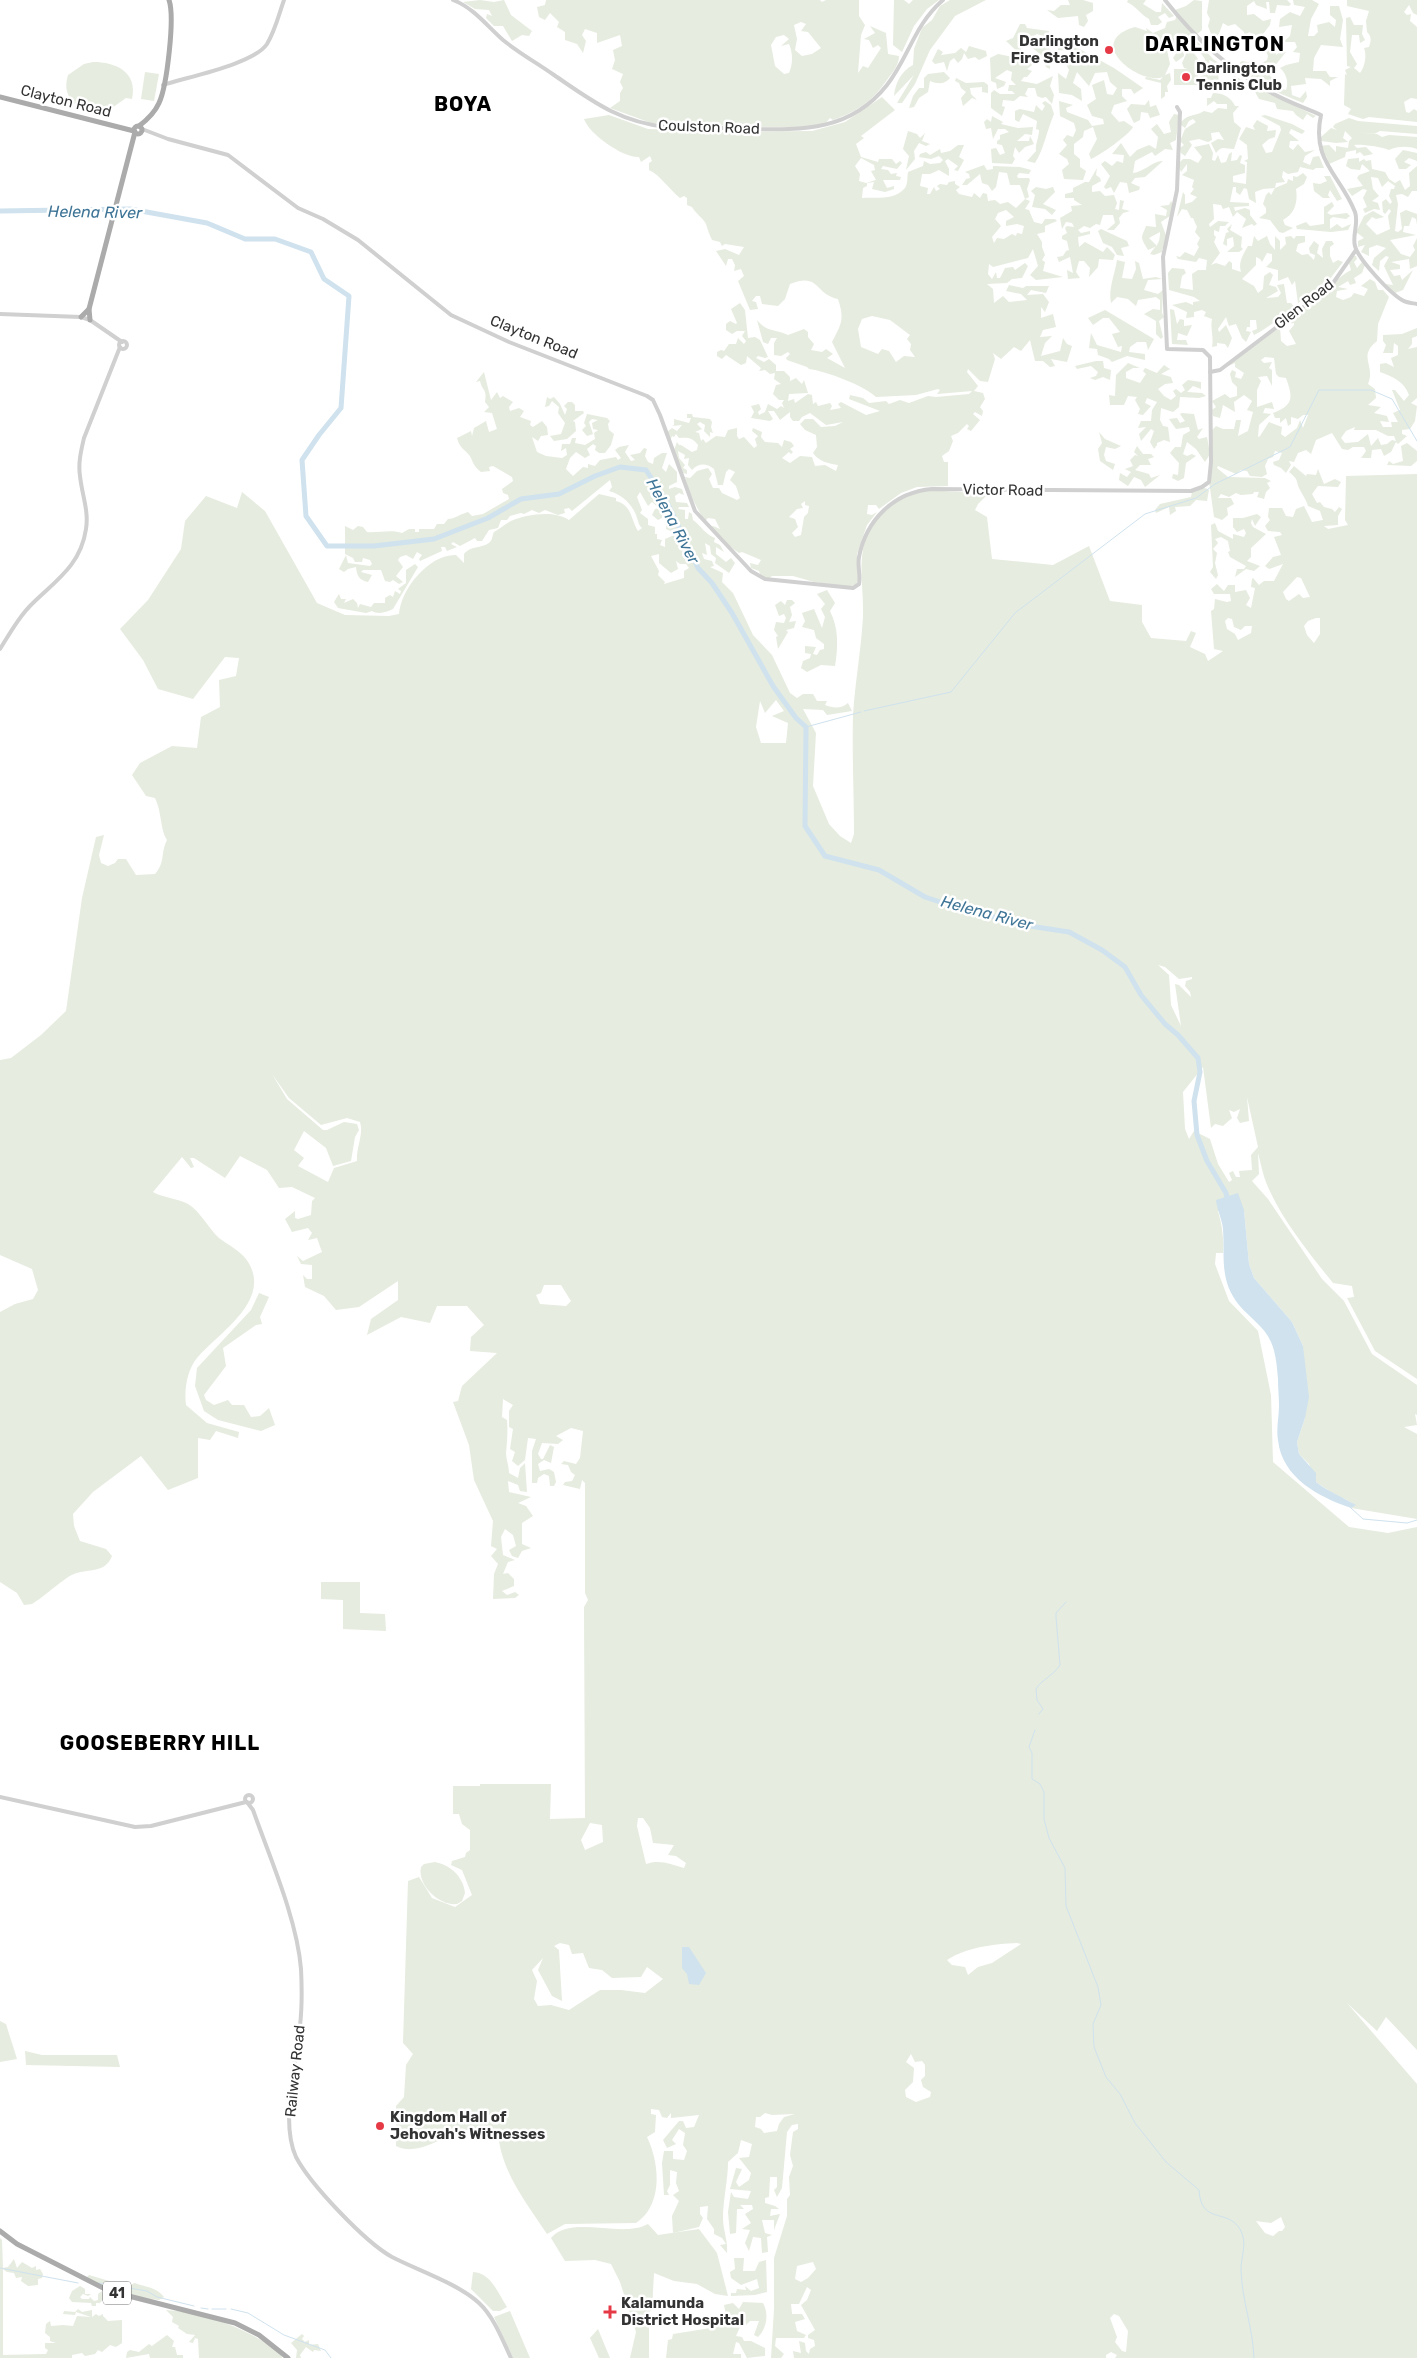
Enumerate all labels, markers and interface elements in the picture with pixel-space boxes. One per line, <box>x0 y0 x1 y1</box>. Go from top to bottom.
place label: Darlington Fire Station <box>1011 32 1099 67</box>
district label: DARLINGTON <box>1145 32 1285 56</box>
marker: Darlington Fire Station <box>1103 44 1115 56</box>
place label: Darlington Tennis Club <box>1196 59 1282 94</box>
marker: Darlington Tennis Club <box>1180 71 1192 83</box>
street label: Clayton Road <box>19 81 113 121</box>
district label: BOYA <box>434 92 492 116</box>
street label: Coulston Road <box>658 116 760 138</box>
water label: Helena River <box>48 202 143 222</box>
street label: Glen Road <box>1271 275 1337 333</box>
street label: Clayton Road <box>488 311 580 363</box>
water label: Helena River <box>642 475 704 568</box>
street label: Victor Road <box>962 480 1044 500</box>
water label: Helena River <box>939 892 1036 935</box>
district label: GOOSEBERRY HILL <box>60 1731 260 1755</box>
street label: Railway Road <box>281 2024 309 2118</box>
place label: Kingdom Hall of Jehovah's Witnesses <box>390 2108 545 2143</box>
marker: Kingdom Hall of Jehovah's Witnesses <box>374 2120 386 2132</box>
road number: 41 <box>103 2282 131 2304</box>
place label: Kalamunda District Hospital <box>621 2294 744 2329</box>
marker: Kalamunda District Hospital <box>603 2305 617 2319</box>

